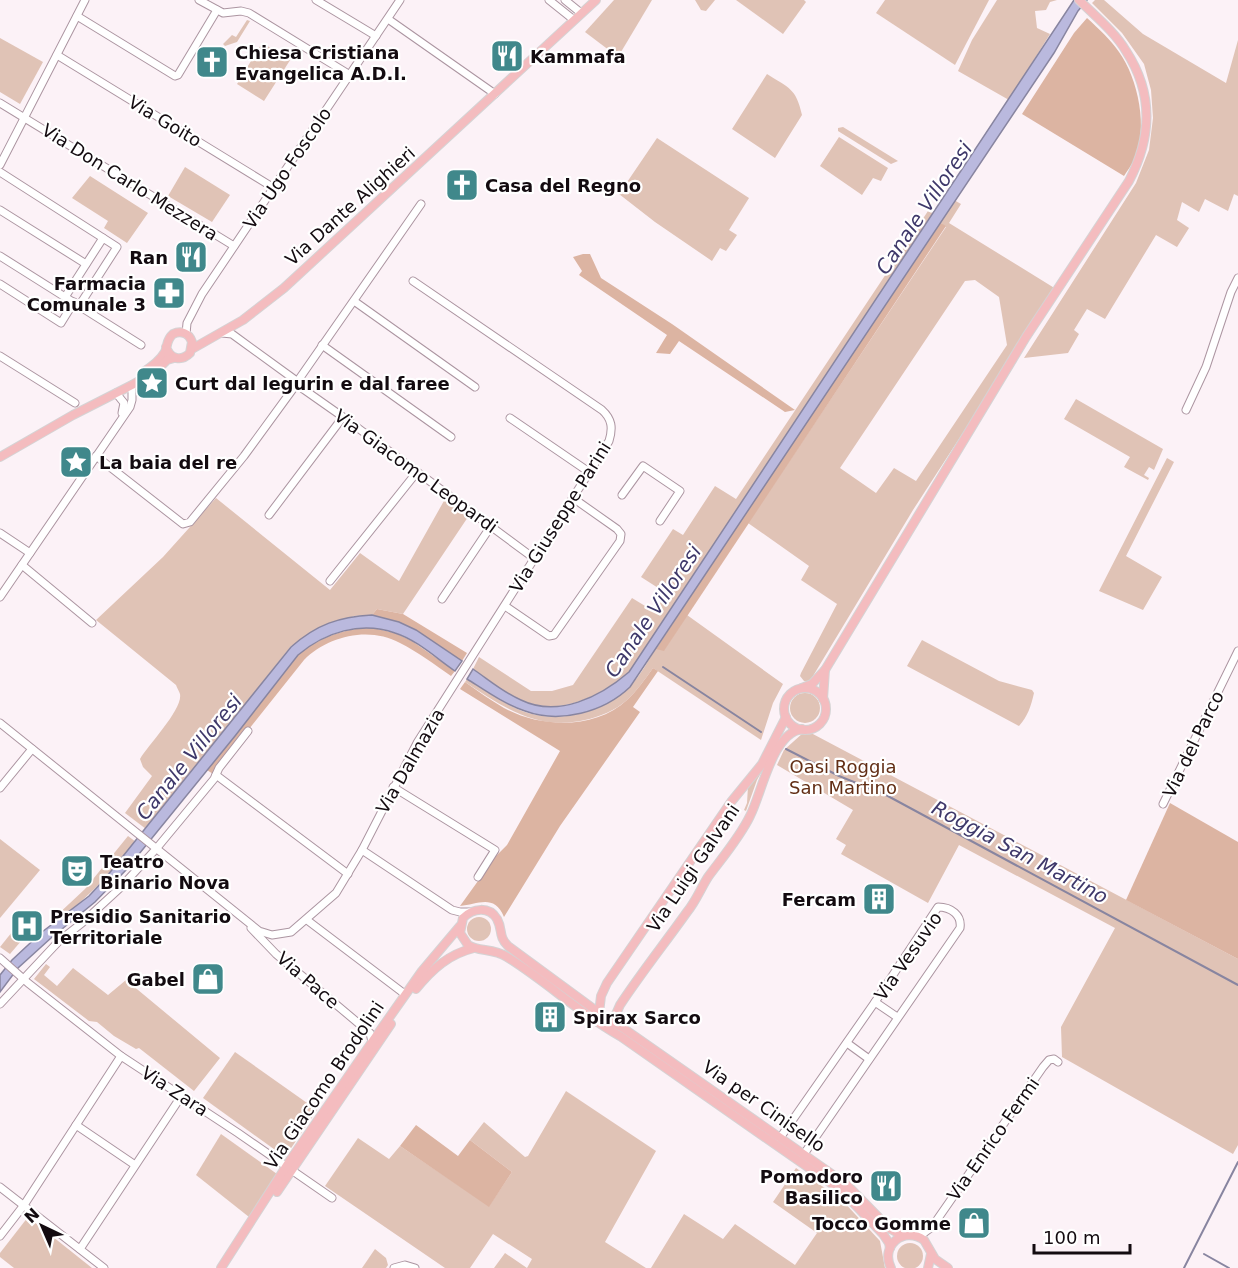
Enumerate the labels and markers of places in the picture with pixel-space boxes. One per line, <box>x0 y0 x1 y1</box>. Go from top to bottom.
restaurant icon: Kammafa <box>489 38 525 74</box>
place label: Chiesa Cristiana Evangelica A.D.I. <box>235 42 407 84</box>
church icon: Chiesa Cristiana Evangelica A.D.I. <box>194 44 230 80</box>
place label: Kammafa <box>530 46 626 67</box>
church icon: Casa del Regno <box>444 167 480 203</box>
place label: Casa del Regno <box>485 175 641 196</box>
restaurant icon: Ran <box>173 239 209 275</box>
place label: Ran <box>129 247 168 268</box>
place label: Farmacia Comunale 3 <box>27 273 146 315</box>
pharmacy icon: Farmacia Comunale 3 <box>151 275 187 311</box>
place icon: Curt dal legurin e dal faree <box>134 365 170 401</box>
place label: Curt dal legurin e dal faree <box>175 373 450 394</box>
place icon: La baia del re <box>58 444 94 480</box>
place label: La baia del re <box>99 452 237 473</box>
place label: Teatro Binario Nova <box>100 851 230 893</box>
theatre icon: Teatro Binario Nova <box>59 853 95 889</box>
building icon: Fercam <box>861 881 897 917</box>
place label: Fercam <box>782 889 856 910</box>
place label: Presidio Sanitario Territoriale <box>50 906 231 948</box>
hospital icon: Presidio Sanitario Territoriale <box>9 908 45 944</box>
shop icon: Gabel <box>190 961 226 997</box>
place label: Gabel <box>127 969 185 990</box>
building icon: Spirax Sarco <box>532 999 568 1035</box>
place label: Spirax Sarco <box>573 1007 701 1028</box>
place label: Pomodoro Basilico <box>760 1166 863 1208</box>
restaurant icon: Pomodoro Basilico <box>868 1168 904 1204</box>
shop icon: Tocco Gomme <box>956 1205 992 1241</box>
place label: Tocco Gomme <box>812 1213 951 1234</box>

